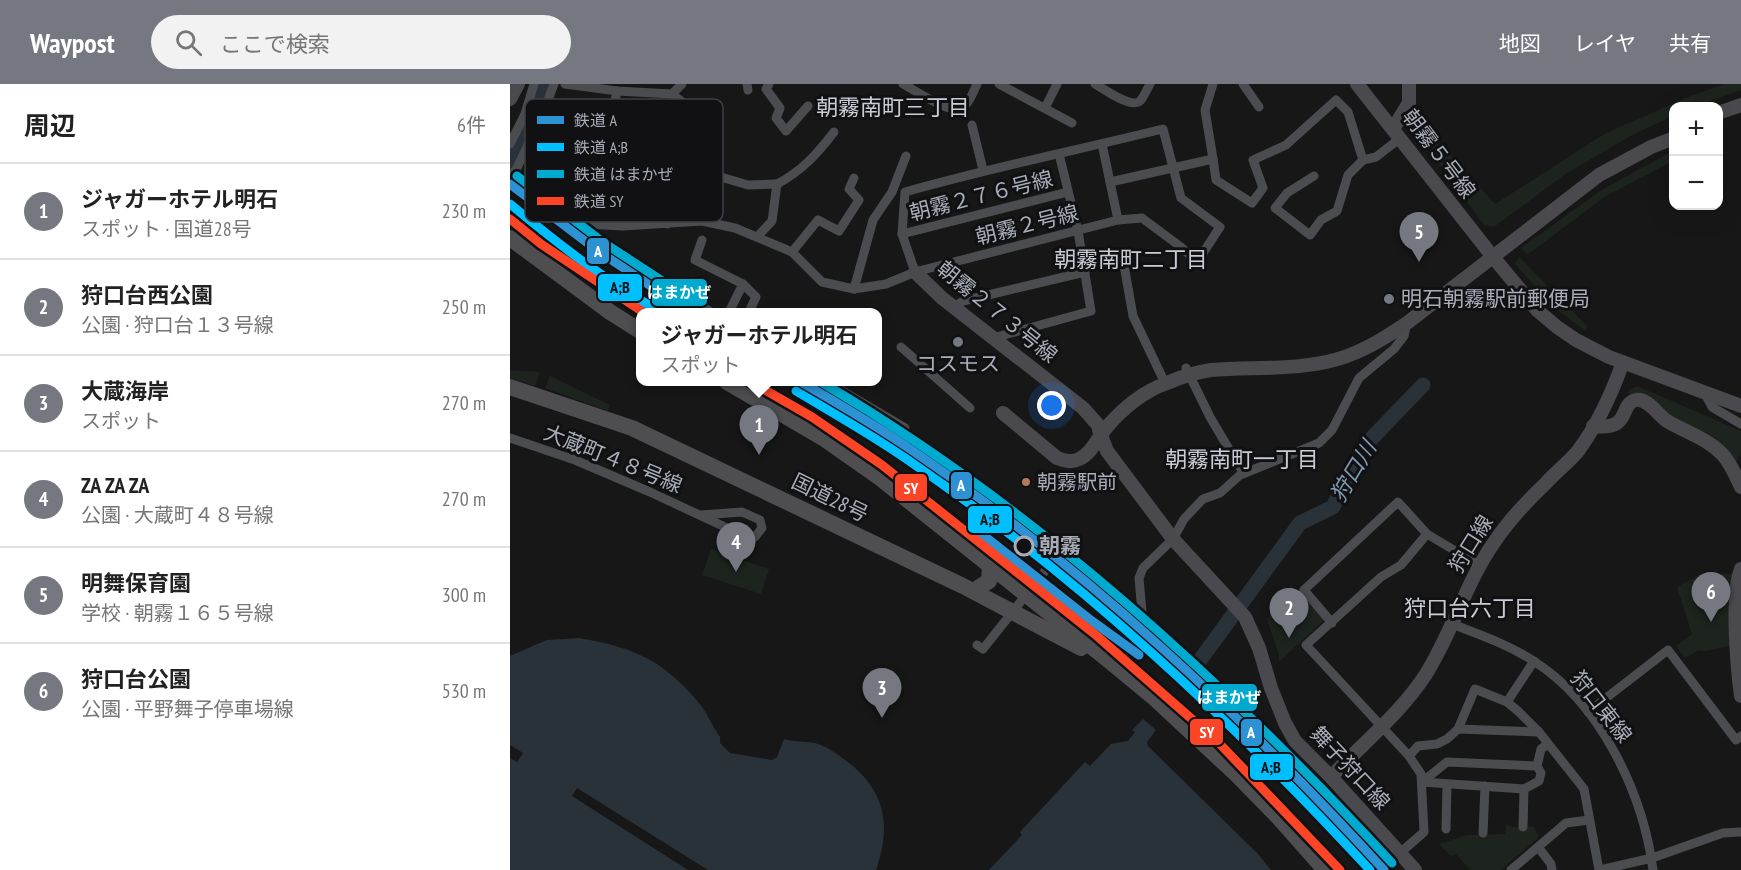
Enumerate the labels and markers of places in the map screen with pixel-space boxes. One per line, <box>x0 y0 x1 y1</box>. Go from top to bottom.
pin: 5 <box>1400 212 1438 262</box>
place label: 明石朝霧駅前郵便局 <box>1401 285 1590 312</box>
marker: 明石朝霧駅前郵便局 <box>1382 292 1396 306</box>
marker: コスモス <box>951 335 965 349</box>
place label: コスモス <box>916 350 1000 377</box>
pin: 1 <box>740 406 778 455</box>
place label: 朝霧駅前 <box>1037 469 1117 495</box>
marker: 朝霧駅前 <box>1020 476 1032 488</box>
pin: 4 <box>716 522 756 572</box>
place label: 朝霧 <box>1039 532 1081 559</box>
marker: 朝霧 <box>1014 536 1034 556</box>
pin: 6 <box>1692 572 1730 622</box>
pin: 2 <box>1270 588 1308 638</box>
pin: 3 <box>862 668 902 718</box>

